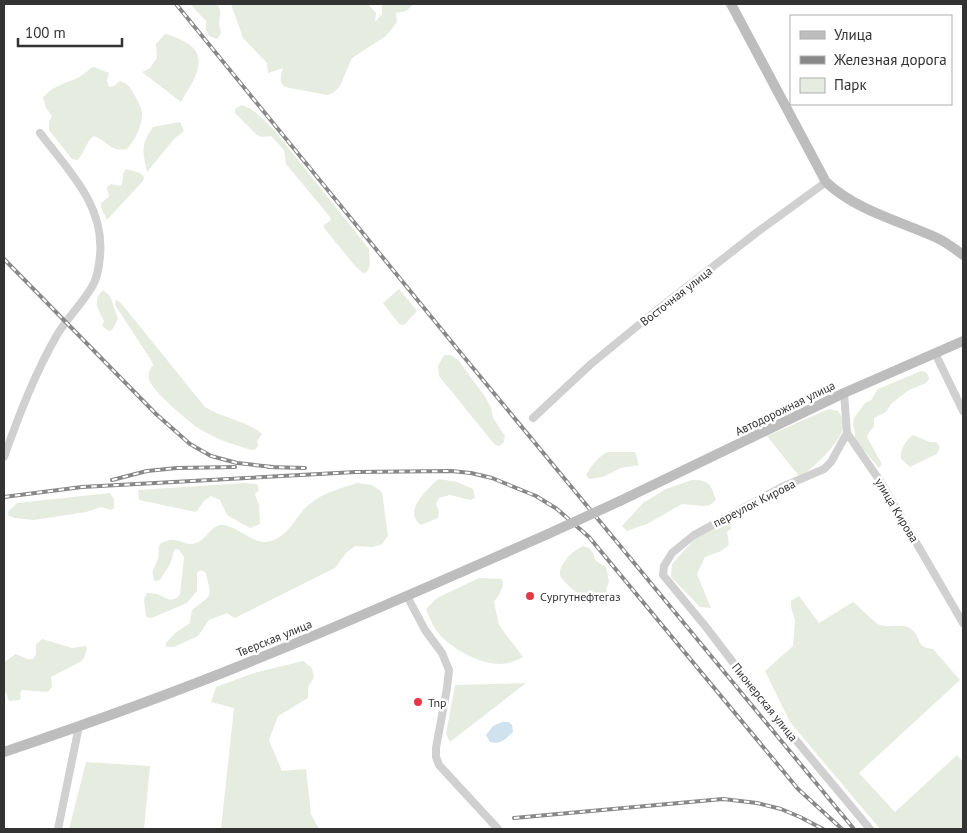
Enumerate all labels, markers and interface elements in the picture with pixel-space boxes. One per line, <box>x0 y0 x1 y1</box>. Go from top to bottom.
scale bar <box>18 15 121 47</box>
legend <box>790 15 952 105</box>
text: 100 m <box>25 23 66 42</box>
text: Улица <box>834 25 872 44</box>
text: Железная дорога <box>833 50 947 69</box>
text: Парк <box>834 75 867 94</box>
street label: Восточная улица <box>637 263 715 329</box>
street label: Автодорожная улица <box>732 377 838 439</box>
street label: улица Кирова <box>872 475 922 545</box>
street label: переулок Кирова <box>710 476 798 530</box>
place label: Сургутнефтегаз <box>540 589 620 604</box>
marker: Сургутнефтегаз <box>524 590 536 602</box>
street label: Тверская улица <box>234 616 314 660</box>
street label: Пионерская улица <box>729 660 801 744</box>
place label: Tnp <box>428 695 446 710</box>
marker: Tnp <box>412 696 424 708</box>

